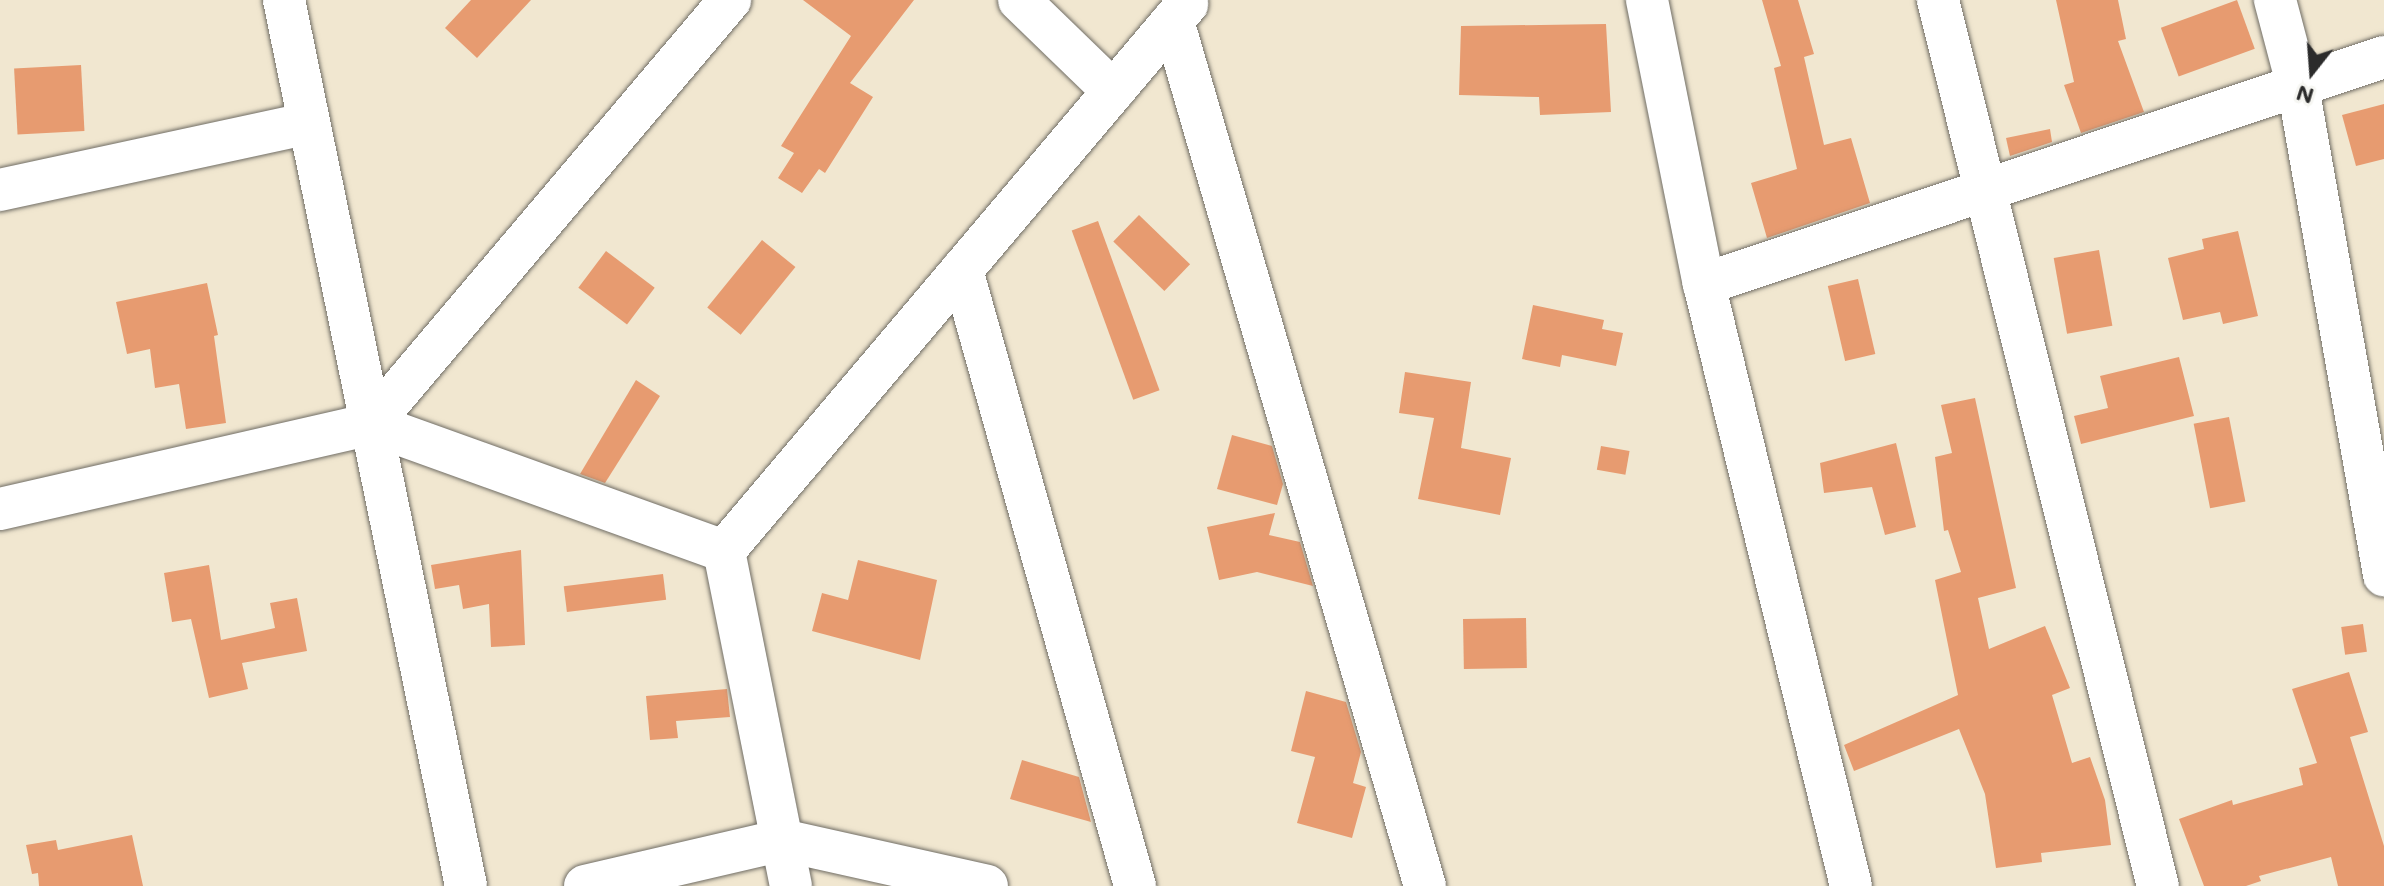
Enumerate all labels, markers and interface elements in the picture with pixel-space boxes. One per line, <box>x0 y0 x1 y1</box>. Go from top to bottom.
north arrow <box>2272 32 2352 112</box>
text: N <box>2293 79 2317 112</box>

